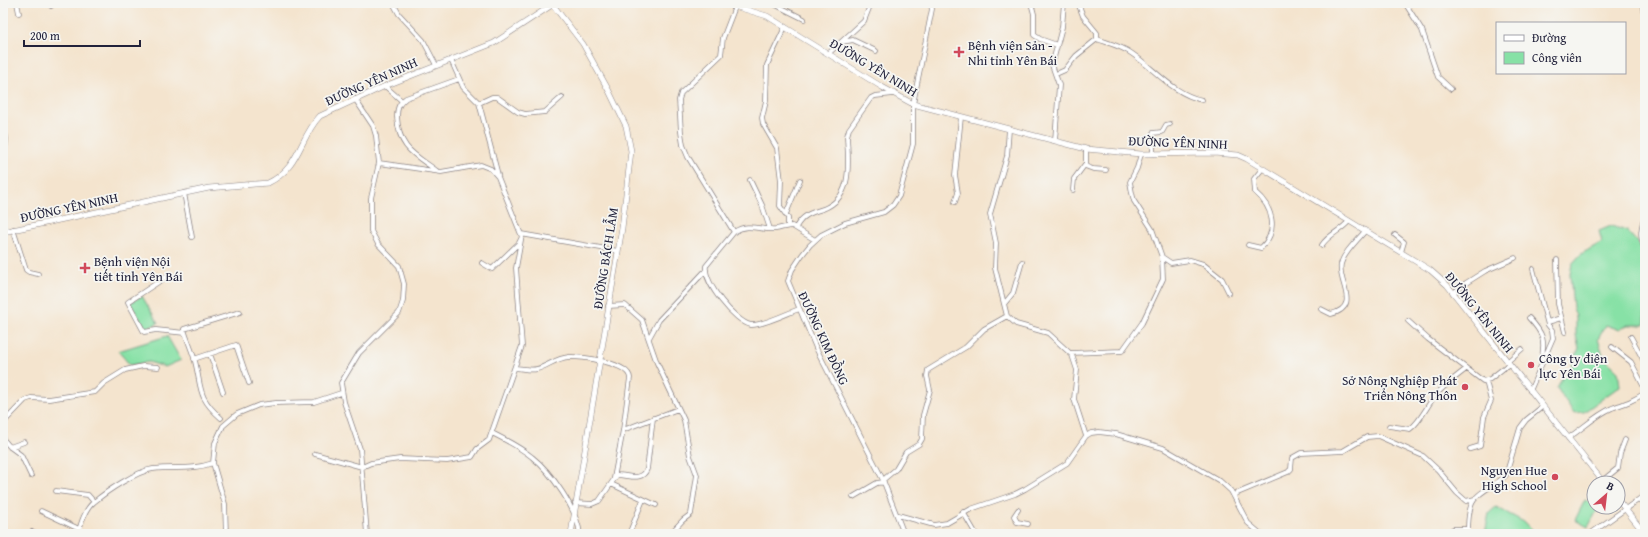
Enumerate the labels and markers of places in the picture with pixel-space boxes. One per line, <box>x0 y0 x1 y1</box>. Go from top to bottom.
place label: Bệnh viện Sản - Nhi tỉnh Yên Bái <box>968 36 1058 70</box>
marker: Bệnh viện Sản - Nhi tỉnh Yên Bái <box>953 46 965 58</box>
place label: Bệnh viện Nội tiết tỉnh Yên Bái <box>94 252 183 286</box>
marker: Bệnh viện Nội tiết tỉnh Yên Bái <box>79 262 91 274</box>
place label: Công ty điện lực Yên Bái <box>1539 349 1608 383</box>
marker: Công ty điện lực Yên Bái <box>1526 360 1536 370</box>
place label: Sở Nông Nghiệp Phát Triển Nông Thôn <box>1342 371 1458 405</box>
marker: Sở Nông Nghiệp Phát Triển Nông Thôn <box>1460 382 1470 392</box>
place label: Nguyen Hue High School <box>1481 461 1547 495</box>
marker: Nguyen Hue High School <box>1550 472 1560 482</box>

